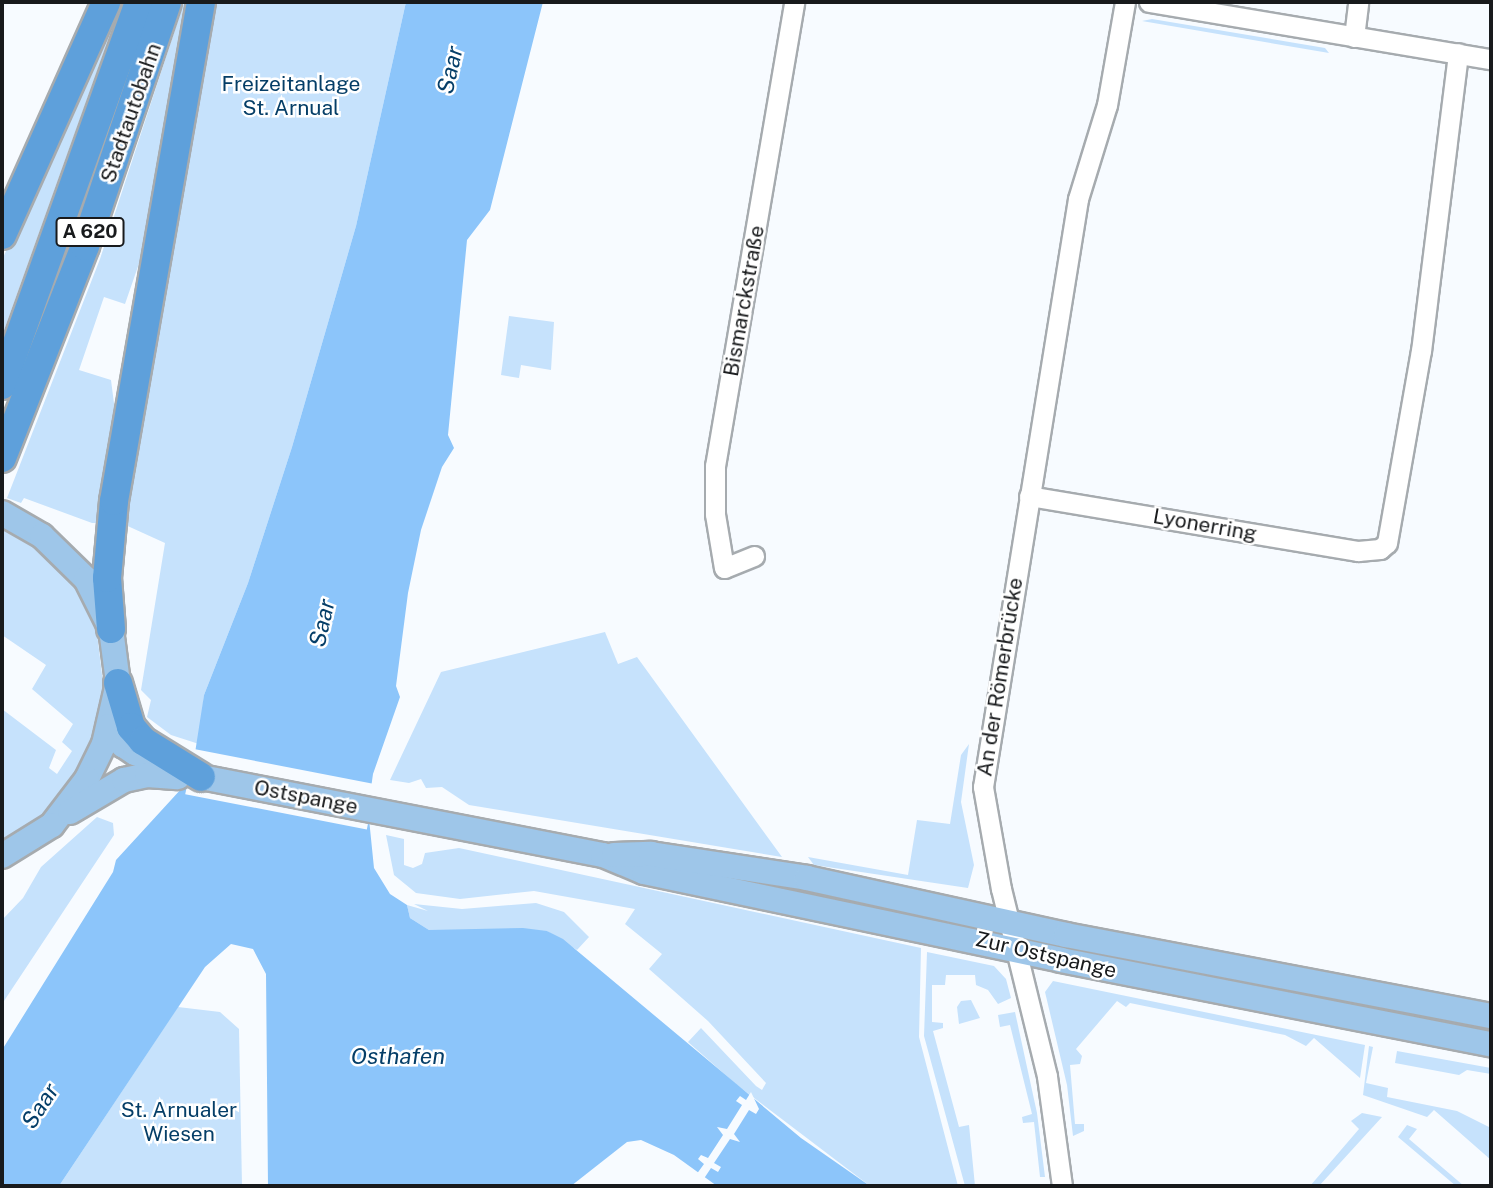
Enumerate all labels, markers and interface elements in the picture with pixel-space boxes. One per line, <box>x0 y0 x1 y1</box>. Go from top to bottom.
street label: Stadtautobahn <box>95 40 167 186</box>
water label: Saar <box>431 43 469 97</box>
park label: Freizeitanlage St. Arnual <box>221 71 361 121</box>
road number: A 620 <box>55 216 125 248</box>
street label: Bismarckstraße <box>718 224 770 378</box>
street label: Lyonerring <box>1151 503 1259 547</box>
street label: An der Römerbrücke <box>972 576 1028 778</box>
water label: Saar <box>303 596 341 650</box>
street label: Ostspange <box>252 775 360 819</box>
street label: Zur Ostspange <box>973 927 1119 983</box>
water label: Osthafen <box>351 1042 445 1070</box>
water label: Saar <box>15 1078 65 1134</box>
park label: St. Arnualer Wiesen <box>121 1097 237 1147</box>

